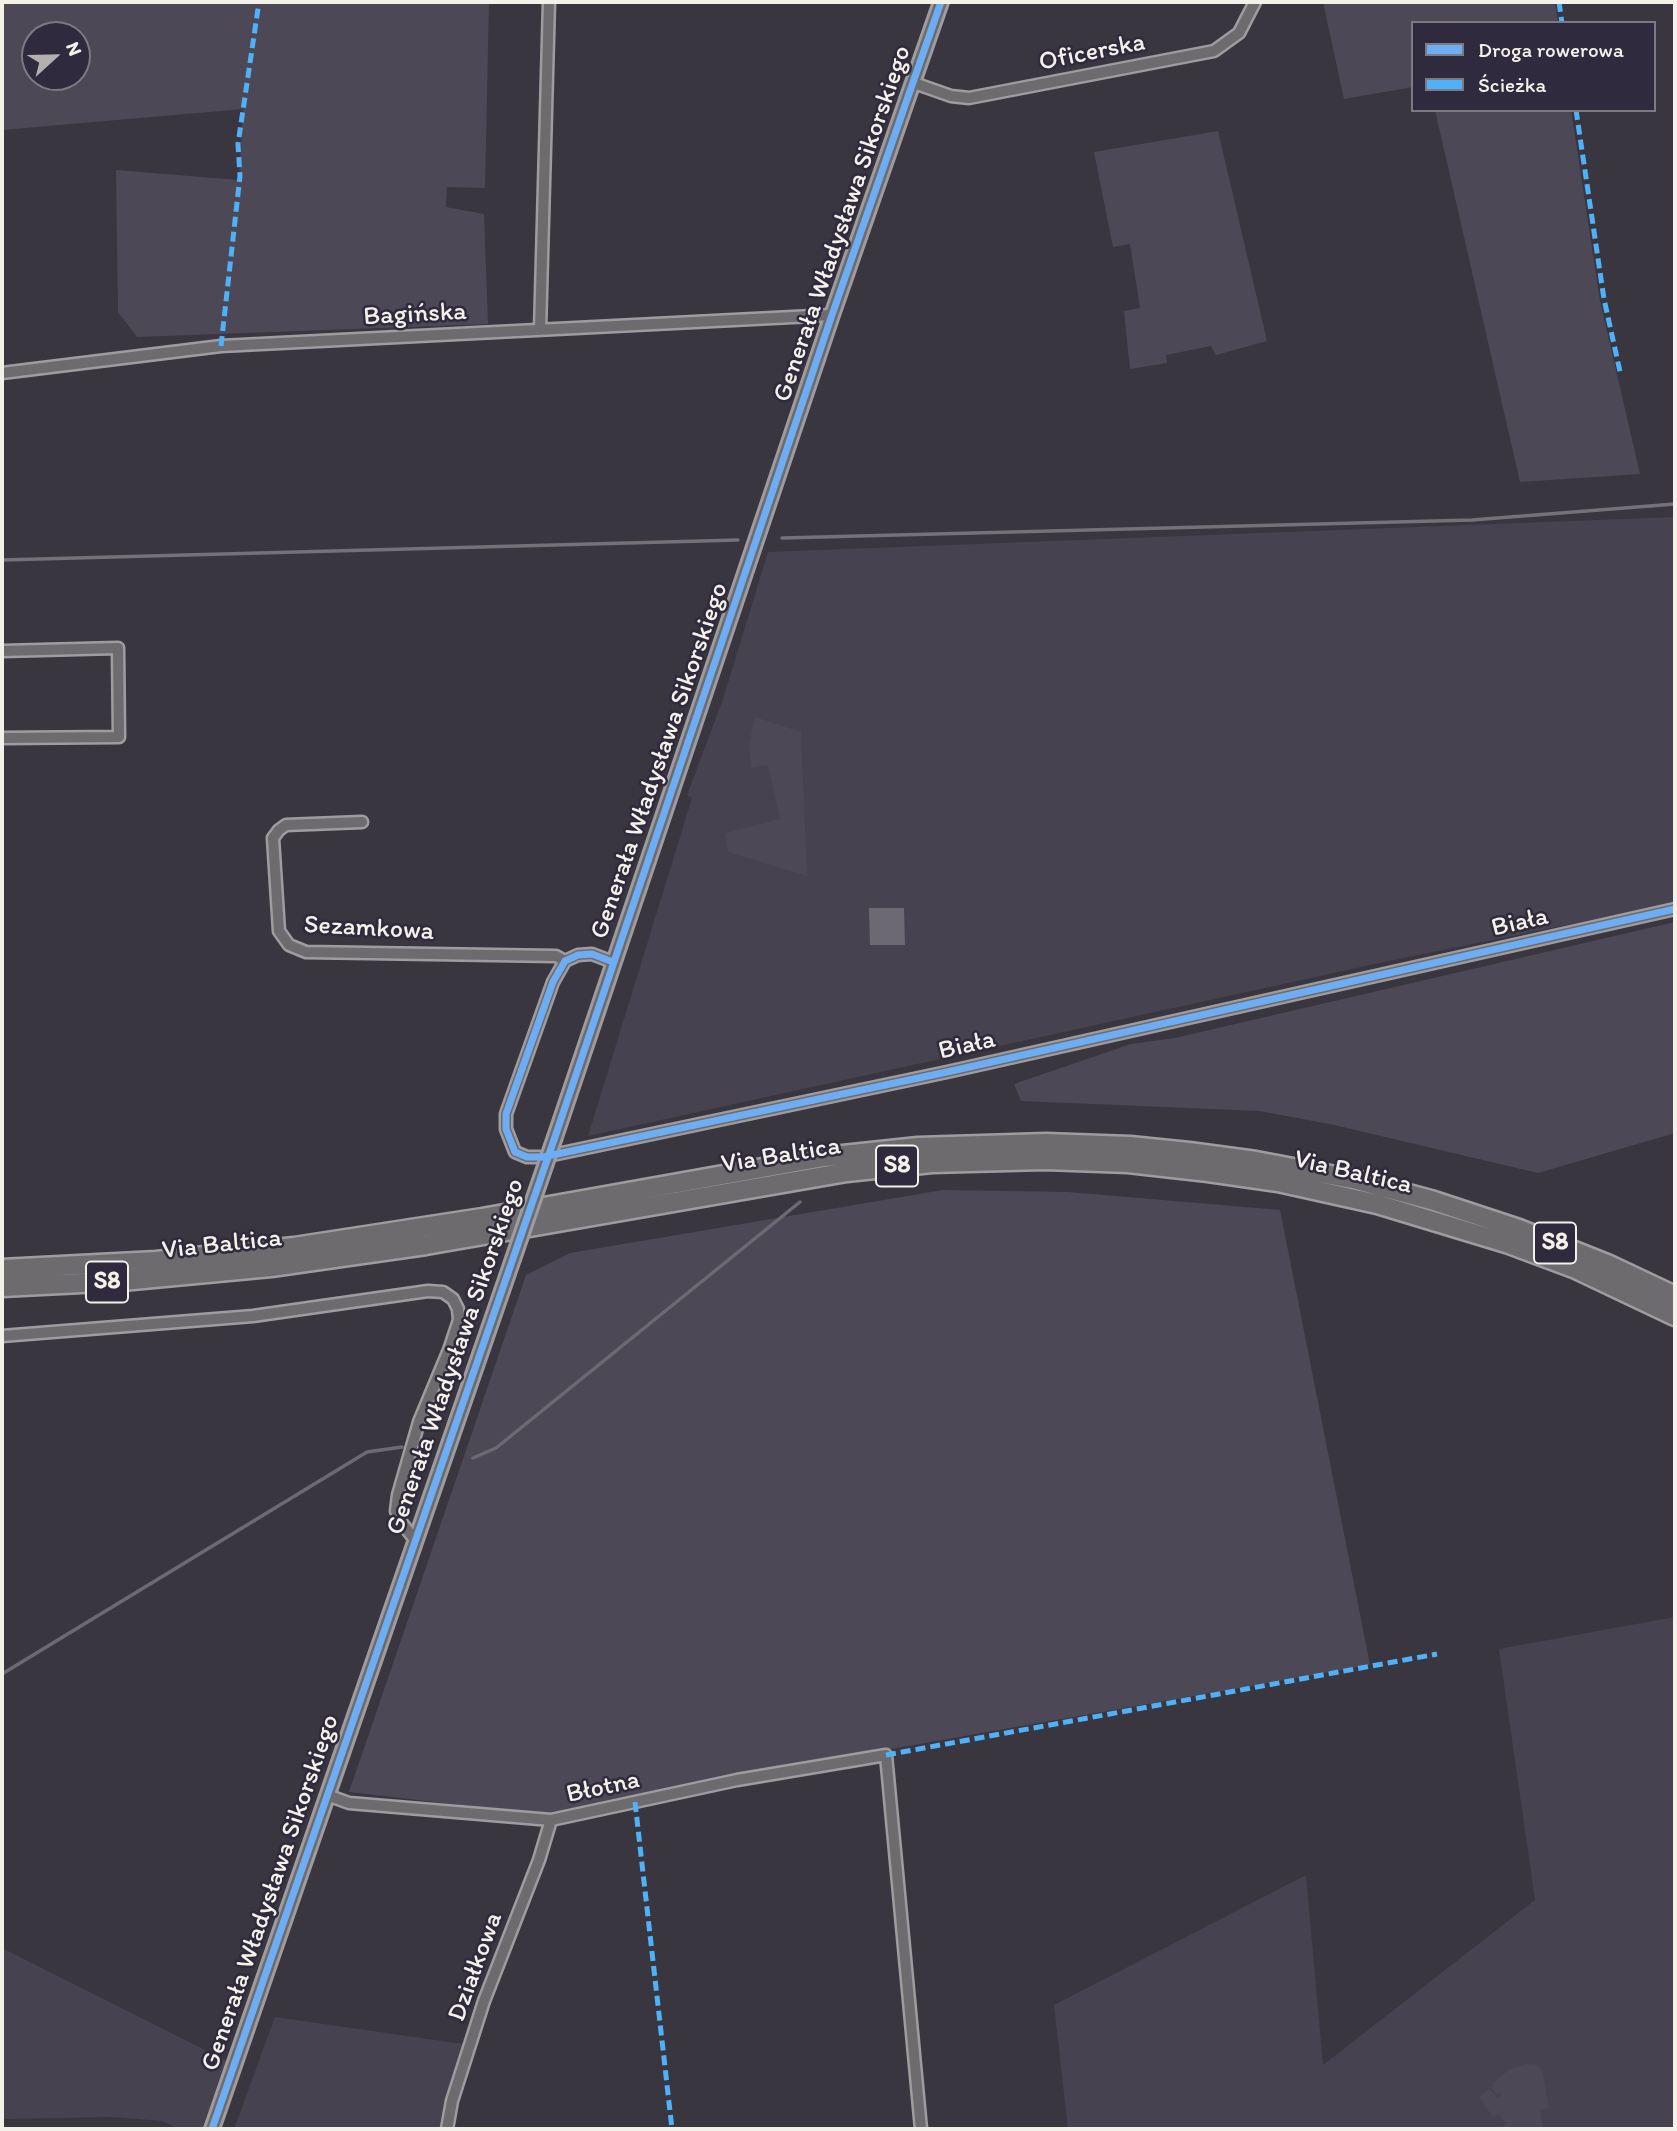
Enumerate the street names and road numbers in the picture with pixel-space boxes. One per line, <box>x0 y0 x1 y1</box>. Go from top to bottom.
street label: Oficerska <box>1036 27 1148 79</box>
street label: Generała Władysława Sikorskiego <box>767 42 919 406</box>
street label: Bagińska <box>362 297 468 333</box>
street label: Generała Władysława Sikorskiego <box>584 579 736 943</box>
street label: Biała <box>1489 901 1551 945</box>
street label: Sezamkowa <box>303 910 435 948</box>
street label: Biała <box>936 1024 998 1068</box>
street label: Via Baltica <box>719 1131 843 1181</box>
street label: Via Baltica <box>1291 1144 1415 1202</box>
road number: S8 <box>876 1146 918 1186</box>
street label: Generała Władysława Sikorskiego <box>380 1175 532 1539</box>
street label: Via Baltica <box>161 1223 283 1267</box>
road number: S8 <box>1534 1223 1576 1264</box>
road number: S8 <box>86 1262 128 1302</box>
street label: Generała Władysława Sikorskiego <box>195 1711 347 2075</box>
street label: Błotna <box>564 1765 642 1811</box>
street label: Działkowa <box>442 1908 510 2026</box>

